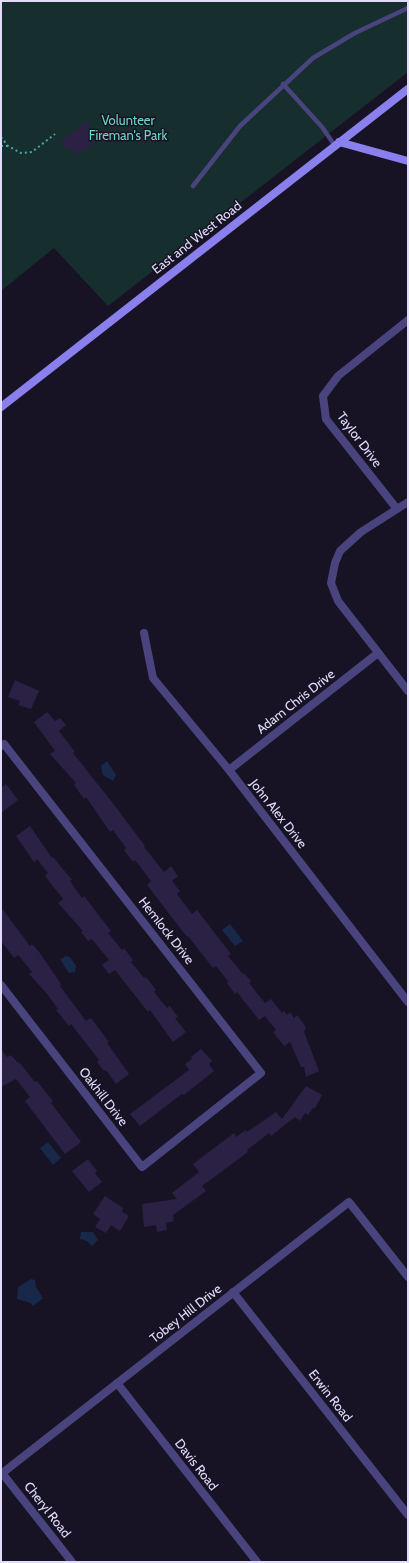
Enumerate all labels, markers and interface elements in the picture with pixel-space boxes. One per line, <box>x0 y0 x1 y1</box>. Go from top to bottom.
park label: Volunteer Fireman's Park <box>89 113 167 144</box>
street label: East and West Road <box>149 198 245 278</box>
street label: Taylor Drive <box>333 409 385 471</box>
street label: Adam Chris Drive <box>254 667 338 737</box>
street label: John Alex Drive <box>246 776 310 852</box>
street label: Hemlock Drive <box>135 894 197 968</box>
street label: Oakhill Drive <box>75 1065 131 1129</box>
street label: Tobey Hill Drive <box>147 1281 225 1347</box>
street label: Erwin Road <box>305 1367 355 1425</box>
street label: Davis Road <box>171 1436 221 1494</box>
street label: Cheryl Road <box>20 1479 74 1541</box>

